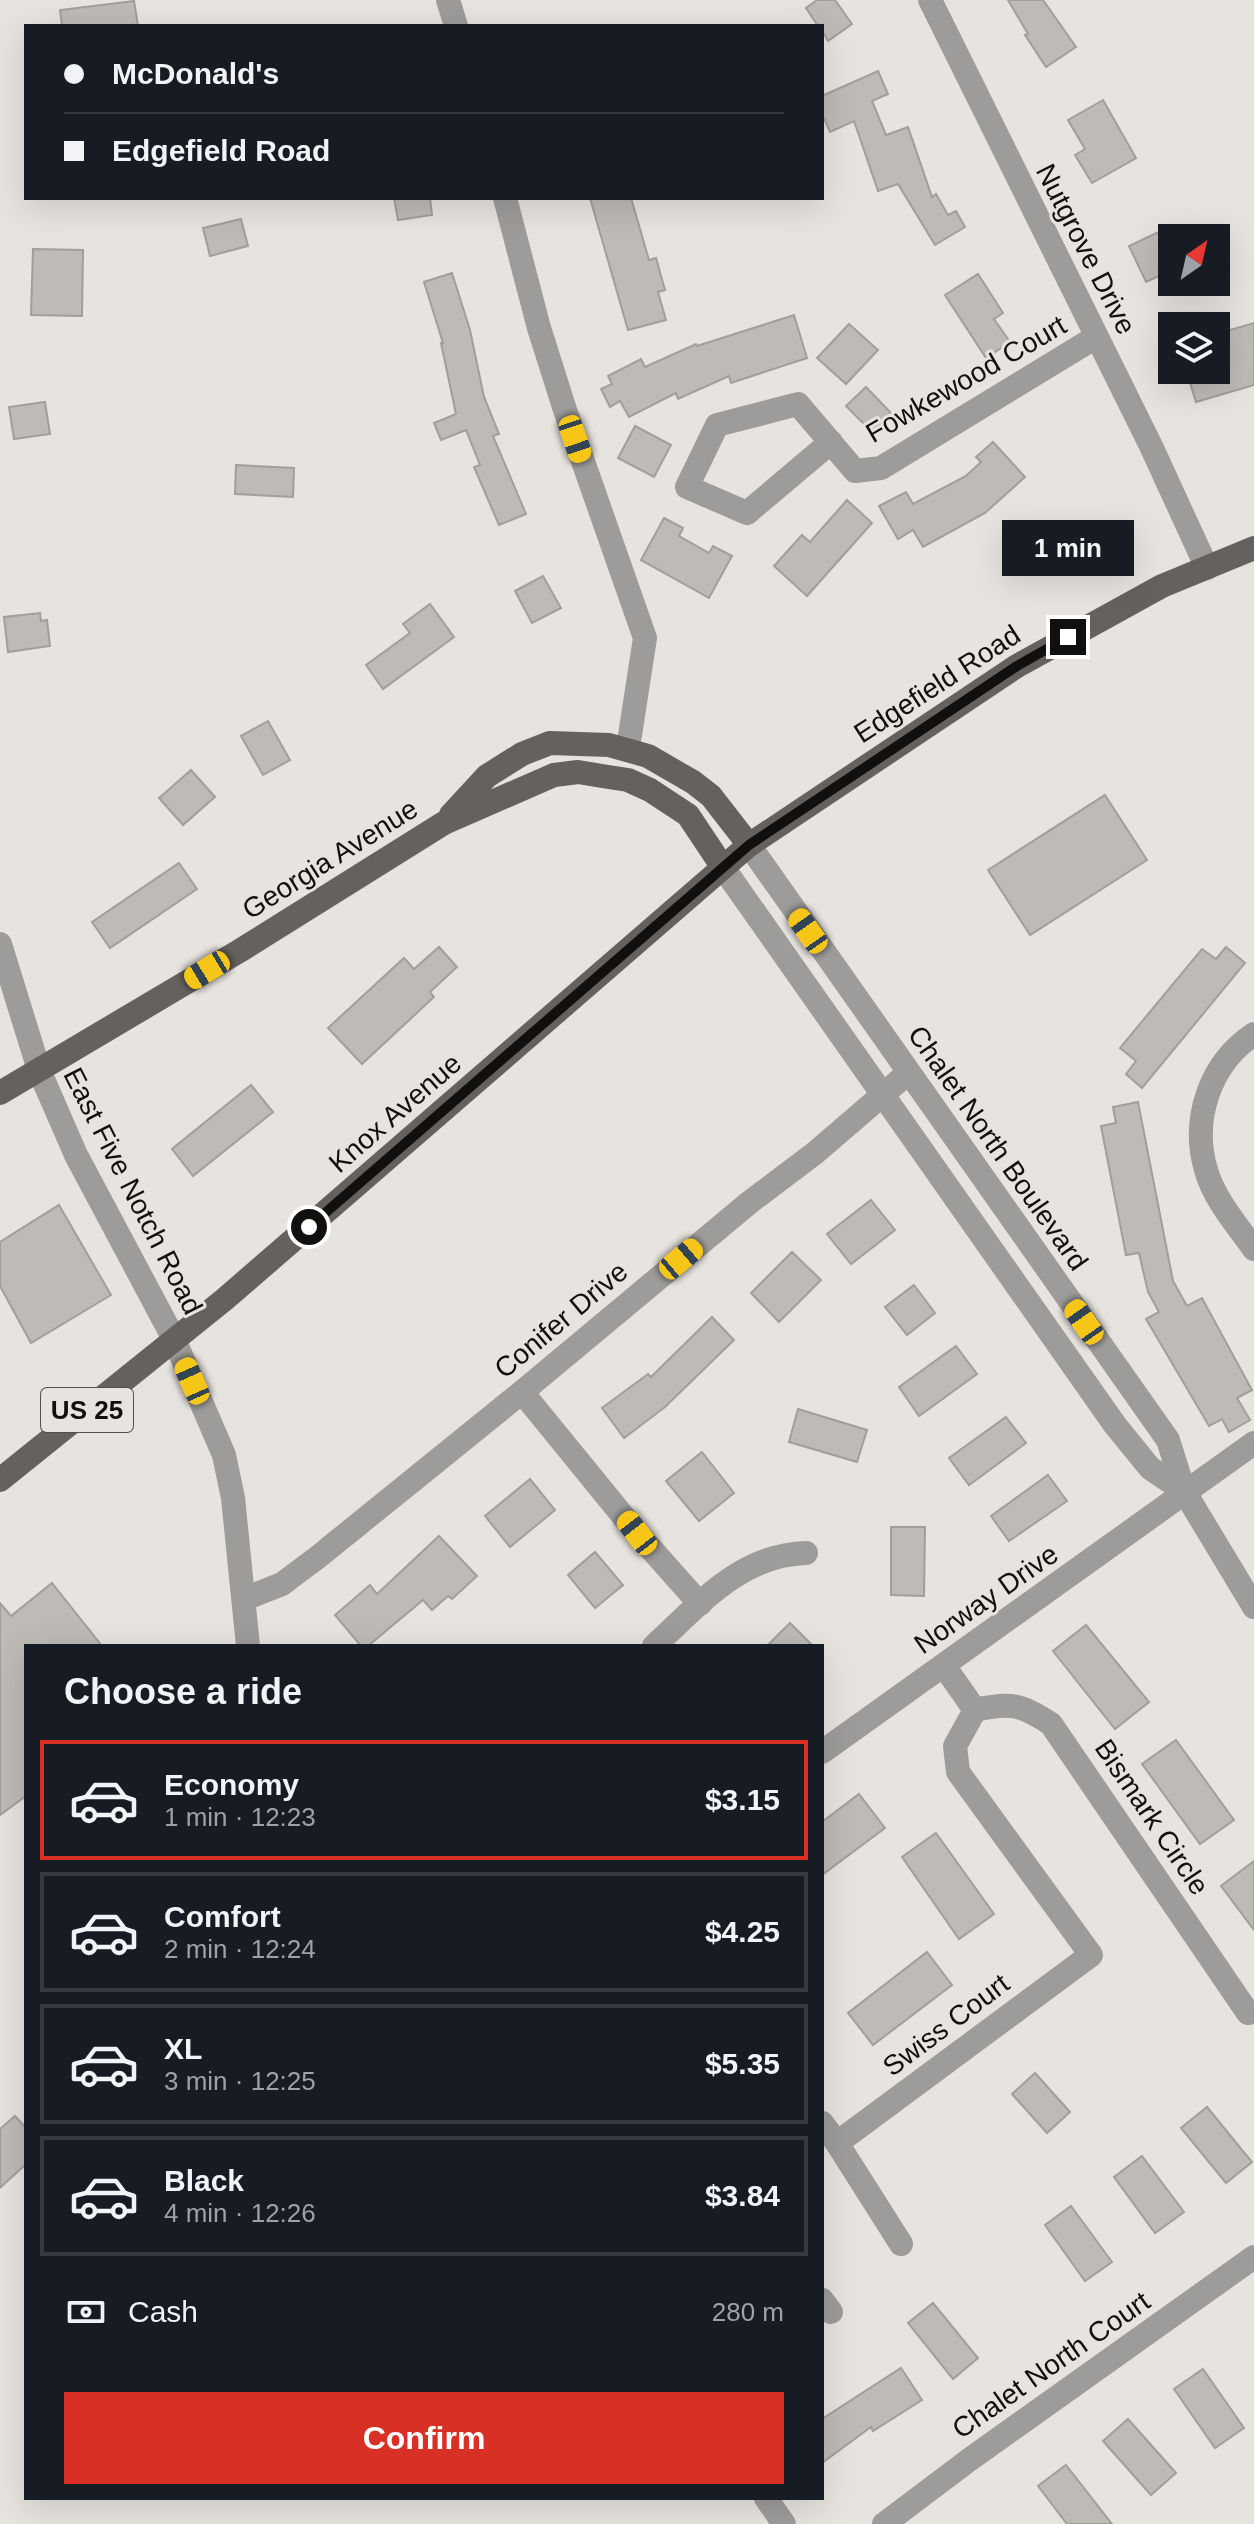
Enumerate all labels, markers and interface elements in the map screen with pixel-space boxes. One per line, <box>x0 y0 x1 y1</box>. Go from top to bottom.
text: McDonald's <box>112 57 279 90</box>
text: Edgefield Road <box>112 134 330 167</box>
street label: Nutgrove Drive <box>1030 159 1142 339</box>
north arrow <box>1158 224 1230 296</box>
map controls <box>1158 224 1230 384</box>
street label: Fowkewood Court <box>861 309 1072 449</box>
button: layers <box>1158 312 1230 384</box>
car <box>556 412 594 466</box>
callout: 1 min <box>1002 521 1134 577</box>
text: 1 min <box>1034 533 1102 563</box>
street label: Edgefield Road <box>848 619 1026 749</box>
route end <box>1050 619 1086 655</box>
street label: Georgia Avenue <box>237 793 423 925</box>
car <box>784 904 832 958</box>
car <box>180 947 234 993</box>
street label: Chalet North Boulevard <box>902 1020 1094 1276</box>
street label: Knox Avenue <box>323 1047 467 1179</box>
street label: East Five Notch Road <box>57 1063 209 1319</box>
route start <box>291 1209 327 1245</box>
car <box>655 1234 707 1284</box>
street label: Conifer Drive <box>488 1256 634 1384</box>
car <box>1060 1295 1108 1349</box>
car <box>171 1354 213 1408</box>
road number: US 25 <box>41 1388 133 1432</box>
car <box>613 1507 661 1559</box>
street label: Norway Drive <box>908 1538 1064 1660</box>
text: Choose a ride <box>64 1671 302 1712</box>
street label: Bismark Circle <box>1089 1734 1215 1900</box>
icon: car <box>68 1764 140 1836</box>
text: Economy <box>164 1768 299 1801</box>
text: $3.15 <box>705 1783 780 1816</box>
text: 1 min · 12:23 <box>164 1802 316 1832</box>
icon: car <box>68 1896 140 1968</box>
text: Comfort <box>164 1900 281 1933</box>
text: $4.25 <box>705 1915 780 1948</box>
text: 2 min · 12:24 <box>164 1934 316 1964</box>
street label: Swiss Court <box>877 1968 1015 2082</box>
icon: car <box>68 2028 140 2100</box>
text: XL <box>164 2032 202 2065</box>
text: $5.35 <box>705 2047 780 2080</box>
text: 3 min · 12:25 <box>164 2066 316 2096</box>
icon: car <box>68 2160 140 2232</box>
text: Black <box>164 2164 244 2197</box>
text: $3.84 <box>705 2179 780 2212</box>
text: 4 min · 12:26 <box>164 2198 316 2228</box>
street label: Chalet North Court <box>946 2285 1156 2445</box>
icon: cash <box>64 2290 108 2334</box>
text: Cash <box>128 2295 198 2328</box>
text: 280 m <box>712 2297 784 2327</box>
button: Confirm <box>64 2392 784 2484</box>

